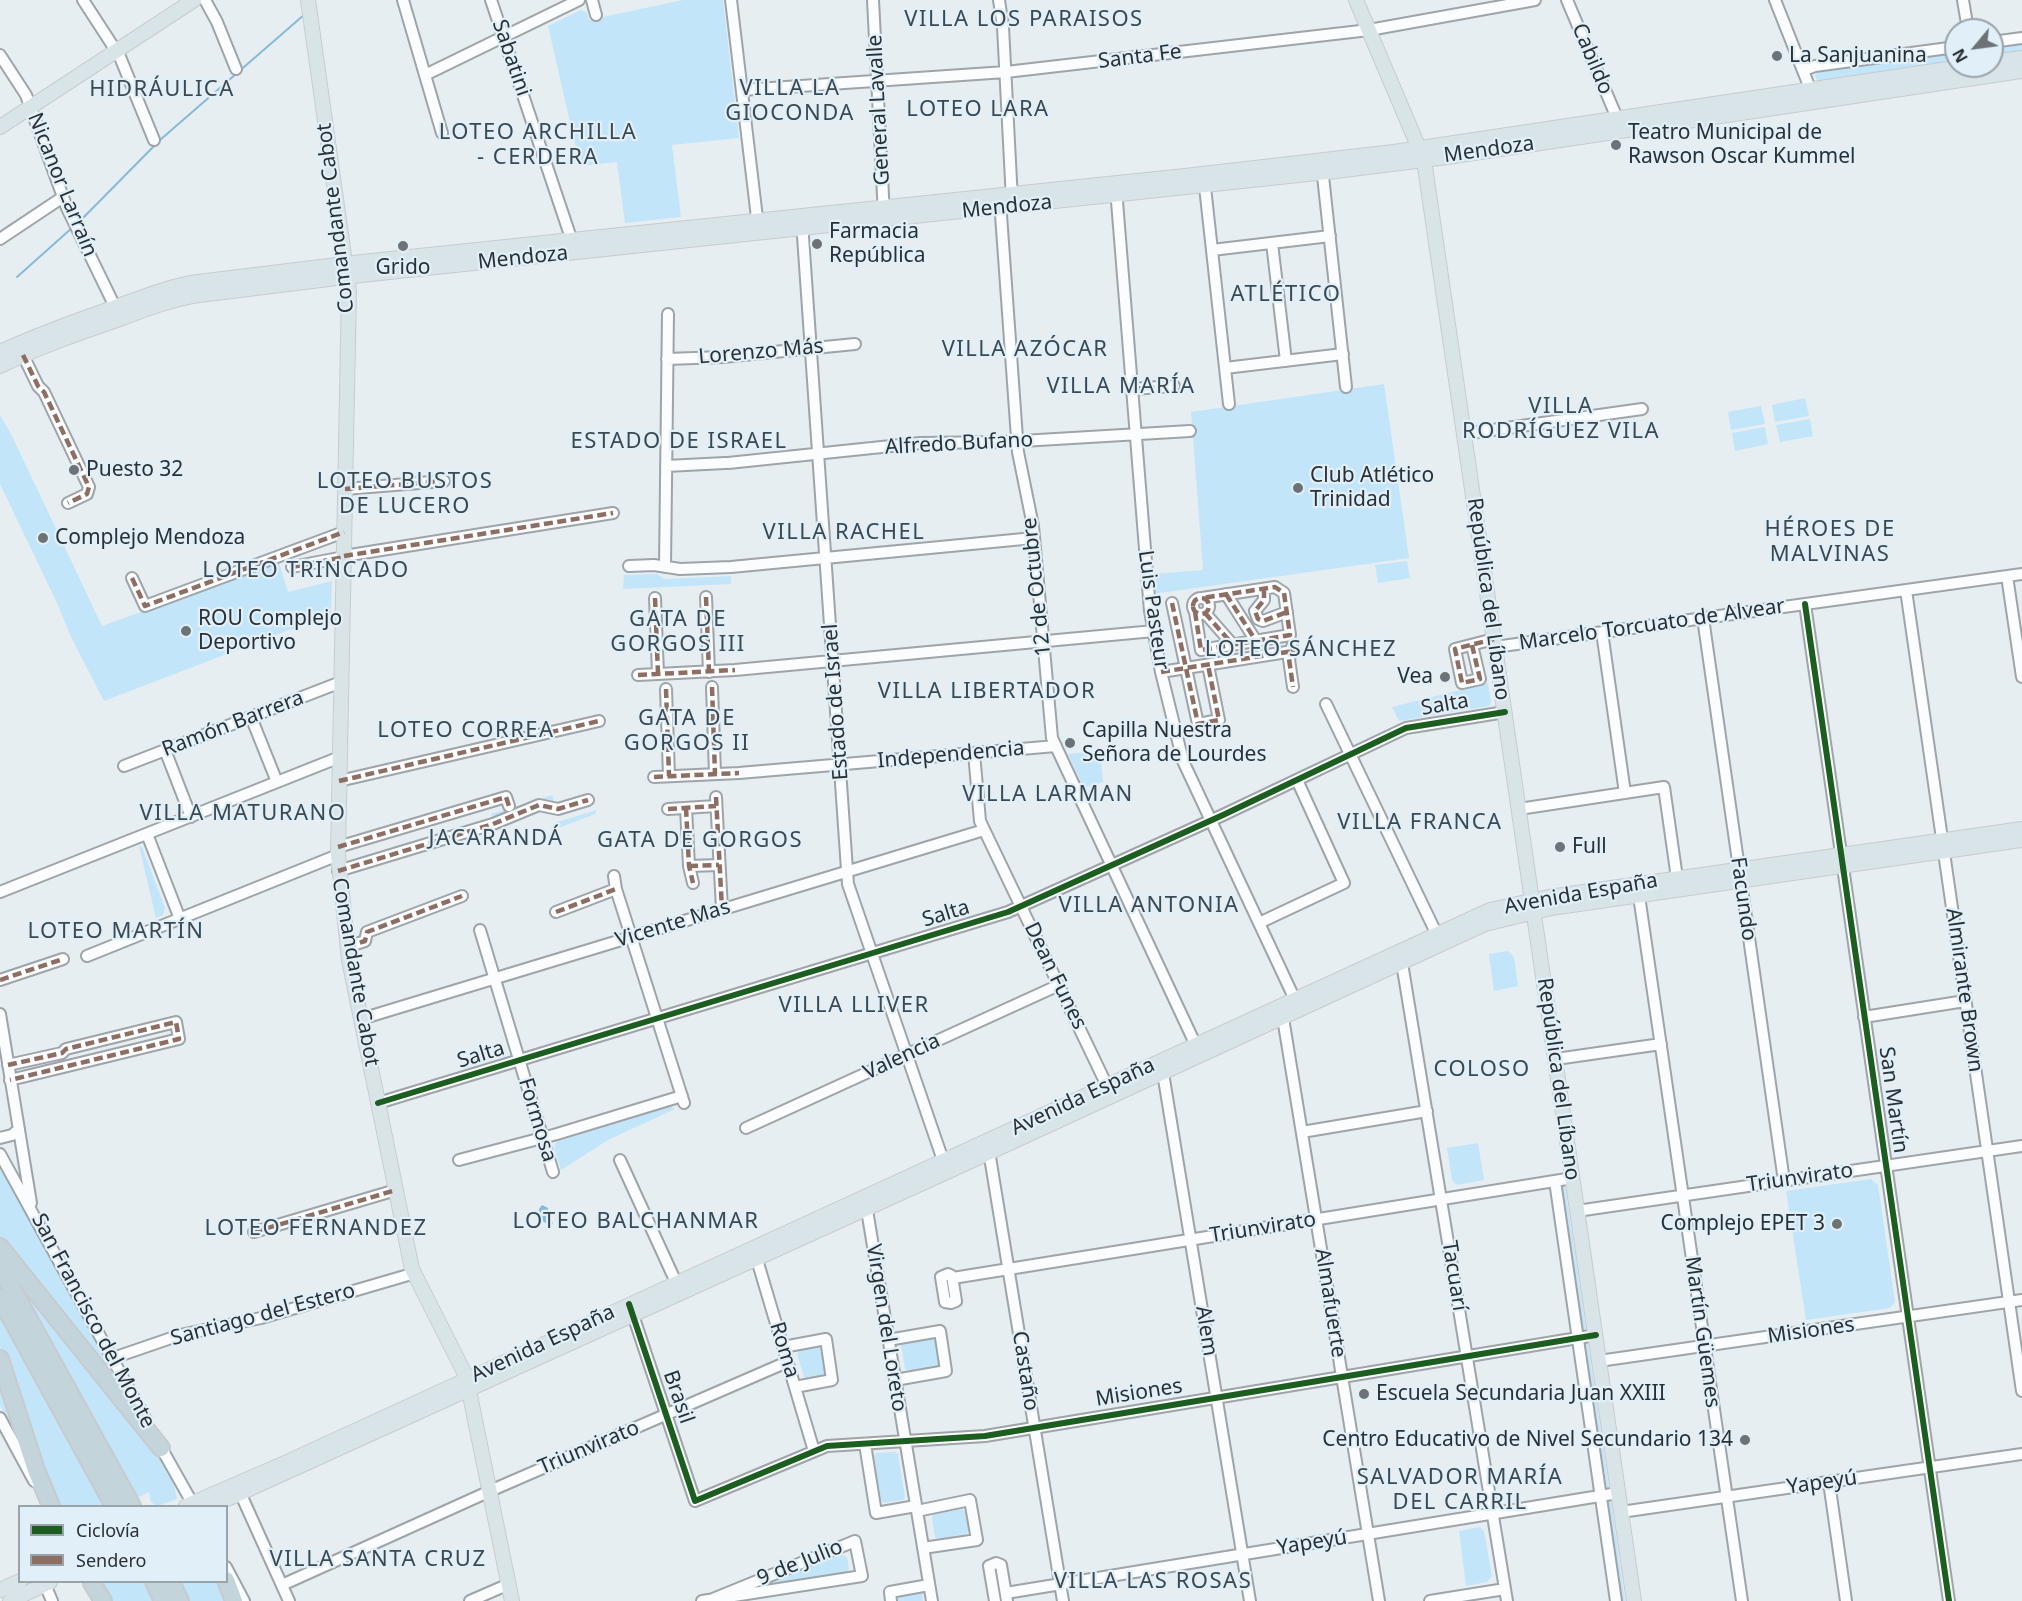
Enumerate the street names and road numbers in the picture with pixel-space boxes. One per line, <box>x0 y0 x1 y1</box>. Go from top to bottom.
street label: Sabatini <box>486 16 536 100</box>
street label: Cabildo <box>1566 20 1618 98</box>
street label: General Lavalle <box>862 34 896 186</box>
street label: Santa Fe <box>1097 39 1183 75</box>
street label: Nicanor Larraín <box>22 109 102 261</box>
street label: Comandante Cabot <box>312 122 360 314</box>
street label: Mendoza <box>1442 131 1536 169</box>
street label: Mendoza <box>960 190 1054 224</box>
street label: Mendoza <box>476 241 570 275</box>
street label: Lorenzo Más <box>697 334 825 370</box>
street label: Alfredo Bufano <box>884 428 1034 460</box>
street label: República del Líbano <box>1461 496 1515 702</box>
street label: 12 de Octubre <box>1017 516 1057 658</box>
street label: Luis Pasteur <box>1132 549 1174 671</box>
street label: Marcelo Torcuato de Alvear <box>1517 594 1787 656</box>
street label: Estado de Israel <box>818 623 854 781</box>
street label: Ramón Barrera <box>159 685 307 763</box>
street label: Salta <box>1419 688 1471 722</box>
street label: Independencia <box>876 736 1026 774</box>
street label: Facundo <box>1725 855 1761 943</box>
street label: Avenida España <box>1502 868 1660 920</box>
street label: Comandante Cabot <box>326 876 384 1068</box>
street label: Vicente Mas <box>613 895 733 953</box>
street label: Salta <box>919 895 973 933</box>
street label: Almirante Brown <box>1940 906 1988 1074</box>
street label: Dean Funes <box>1018 918 1092 1034</box>
street label: República del Líbano <box>1531 976 1585 1182</box>
street label: Valencia <box>860 1028 944 1086</box>
street label: Salta <box>454 1036 508 1074</box>
street label: San Martín <box>1873 1045 1913 1155</box>
street label: Avenida España <box>1007 1053 1159 1141</box>
street label: Formosa <box>512 1075 562 1165</box>
street label: Triunvirato <box>1745 1158 1855 1198</box>
street label: Triunvirato <box>1208 1207 1318 1249</box>
street label: San Francisco del Monte <box>26 1209 160 1433</box>
street label: Tacuarí <box>1436 1239 1472 1313</box>
street label: Virgen del Loreto <box>860 1242 912 1414</box>
street label: Almafuerte <box>1309 1247 1351 1359</box>
street label: Martín Güemes <box>1679 1255 1725 1409</box>
street label: Santiago del Estero <box>168 1278 358 1352</box>
street label: Avenida España <box>467 1300 619 1388</box>
street label: Alem <box>1190 1304 1222 1358</box>
street label: Misiones <box>1766 1312 1856 1350</box>
street label: Roma <box>764 1319 804 1381</box>
street label: Castaño <box>1006 1329 1044 1413</box>
street label: Brasil <box>657 1367 699 1427</box>
street label: Misiones <box>1094 1374 1184 1412</box>
street label: Triunvirato <box>535 1415 643 1481</box>
street label: Yapeyú <box>1785 1466 1859 1500</box>
street label: Yapeyú <box>1275 1525 1349 1561</box>
street label: 9 de Julio <box>754 1534 846 1592</box>

